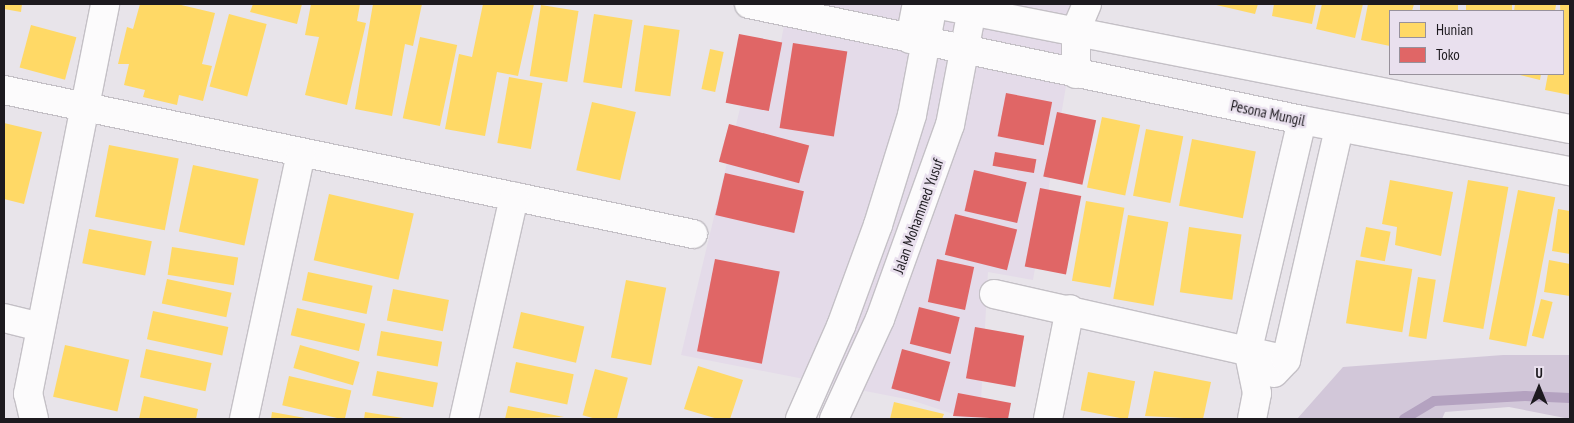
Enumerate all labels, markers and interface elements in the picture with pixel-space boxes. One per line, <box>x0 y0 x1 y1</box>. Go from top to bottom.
legend <box>1389 10 1564 75</box>
text: Hunian <box>1436 20 1473 39</box>
text: Toko <box>1436 45 1460 64</box>
street label: Pesona Mungil <box>1229 96 1307 130</box>
street label: Jalan Mohammed Yusuf <box>889 156 947 276</box>
north arrow <box>1514 363 1564 413</box>
text: U <box>1535 364 1543 382</box>

